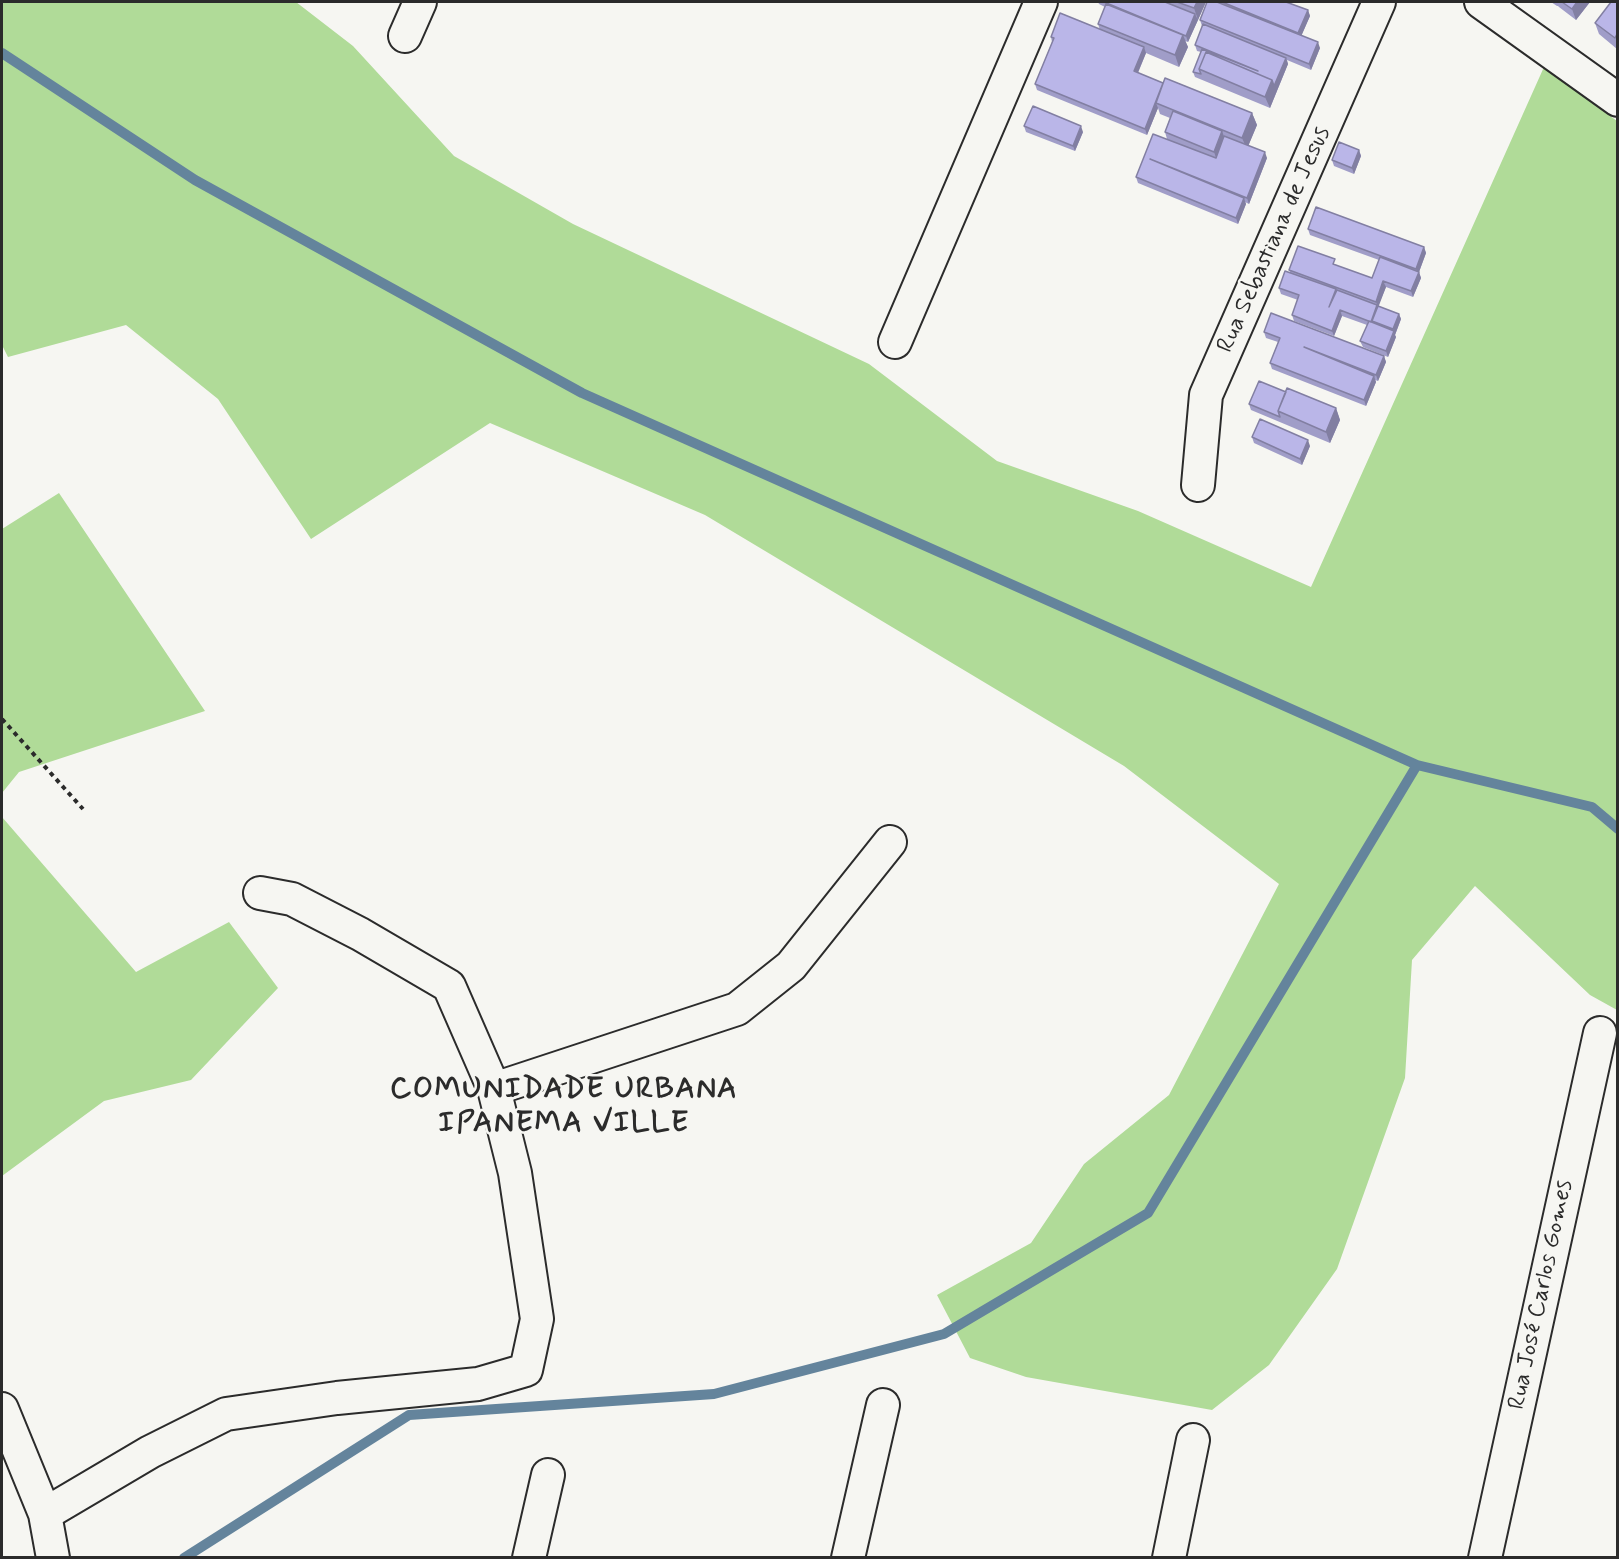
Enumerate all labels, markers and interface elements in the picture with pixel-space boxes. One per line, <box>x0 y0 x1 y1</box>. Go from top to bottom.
street label: Rua Sebastiana de Jesus <box>1212 122 1338 358</box>
district label: COMUNIDADE URBANA IPANEMA VILLE <box>392 1073 736 1144</box>
street label: Rua José Carlos Gomes <box>1504 1178 1580 1412</box>

